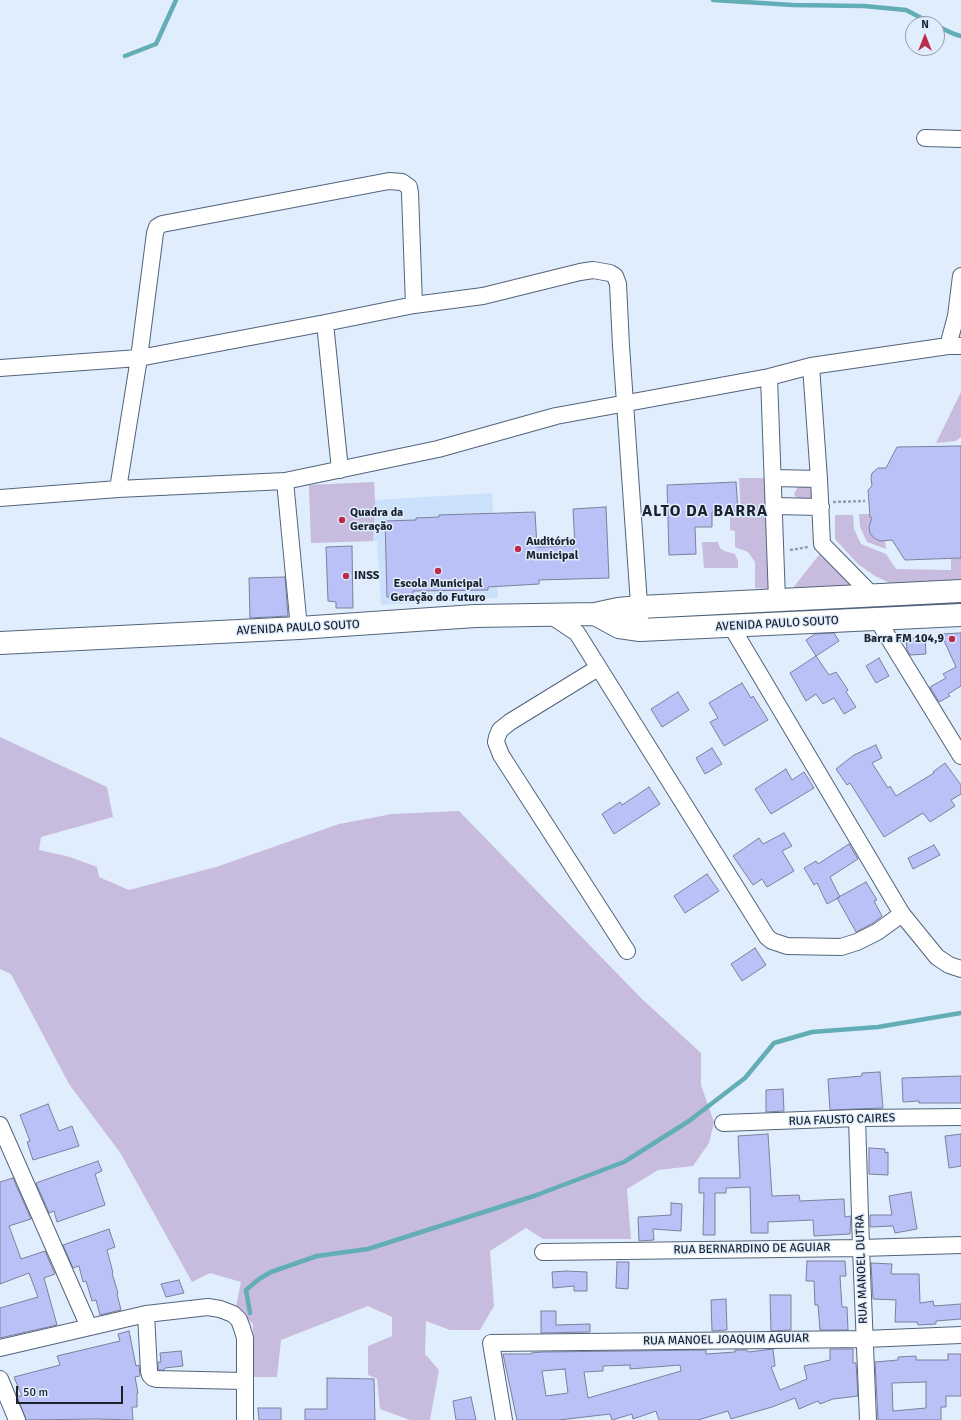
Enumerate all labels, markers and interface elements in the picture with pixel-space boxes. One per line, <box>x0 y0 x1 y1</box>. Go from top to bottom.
north arrow <box>905 16 945 56</box>
text: N <box>921 18 929 31</box>
district label: ALTO DA BARRA <box>642 502 768 522</box>
place label: Quadra da Geração <box>350 506 403 534</box>
marker: Quadra da Geração <box>337 515 347 525</box>
place label: Auditório Municipal <box>526 535 578 563</box>
marker: Auditório Municipal <box>513 544 523 554</box>
marker: Escola Municipal Geração do Futuro <box>433 566 443 576</box>
place label: INSS <box>354 569 379 583</box>
marker: INSS <box>341 571 351 581</box>
place label: Escola Municipal Geração do Futuro <box>390 577 486 605</box>
street label: AVENIDA PAULO SOUTO <box>715 614 839 634</box>
street label: AVENIDA PAULO SOUTO <box>236 618 360 638</box>
place label: Barra FM 104,9 <box>864 632 944 646</box>
marker: Barra FM 104,9 <box>947 634 957 644</box>
street label: RUA FAUSTO CAIRES <box>788 1111 896 1129</box>
street label: RUA MANOEL DUTRA <box>853 1214 871 1324</box>
street label: RUA BERNARDINO DE AGUIAR <box>673 1240 831 1258</box>
street label: RUA MANOEL JOAQUIM AGUIAR <box>643 1331 809 1349</box>
scale bar <box>18 1378 125 1404</box>
text: 50 m <box>23 1385 48 1400</box>

